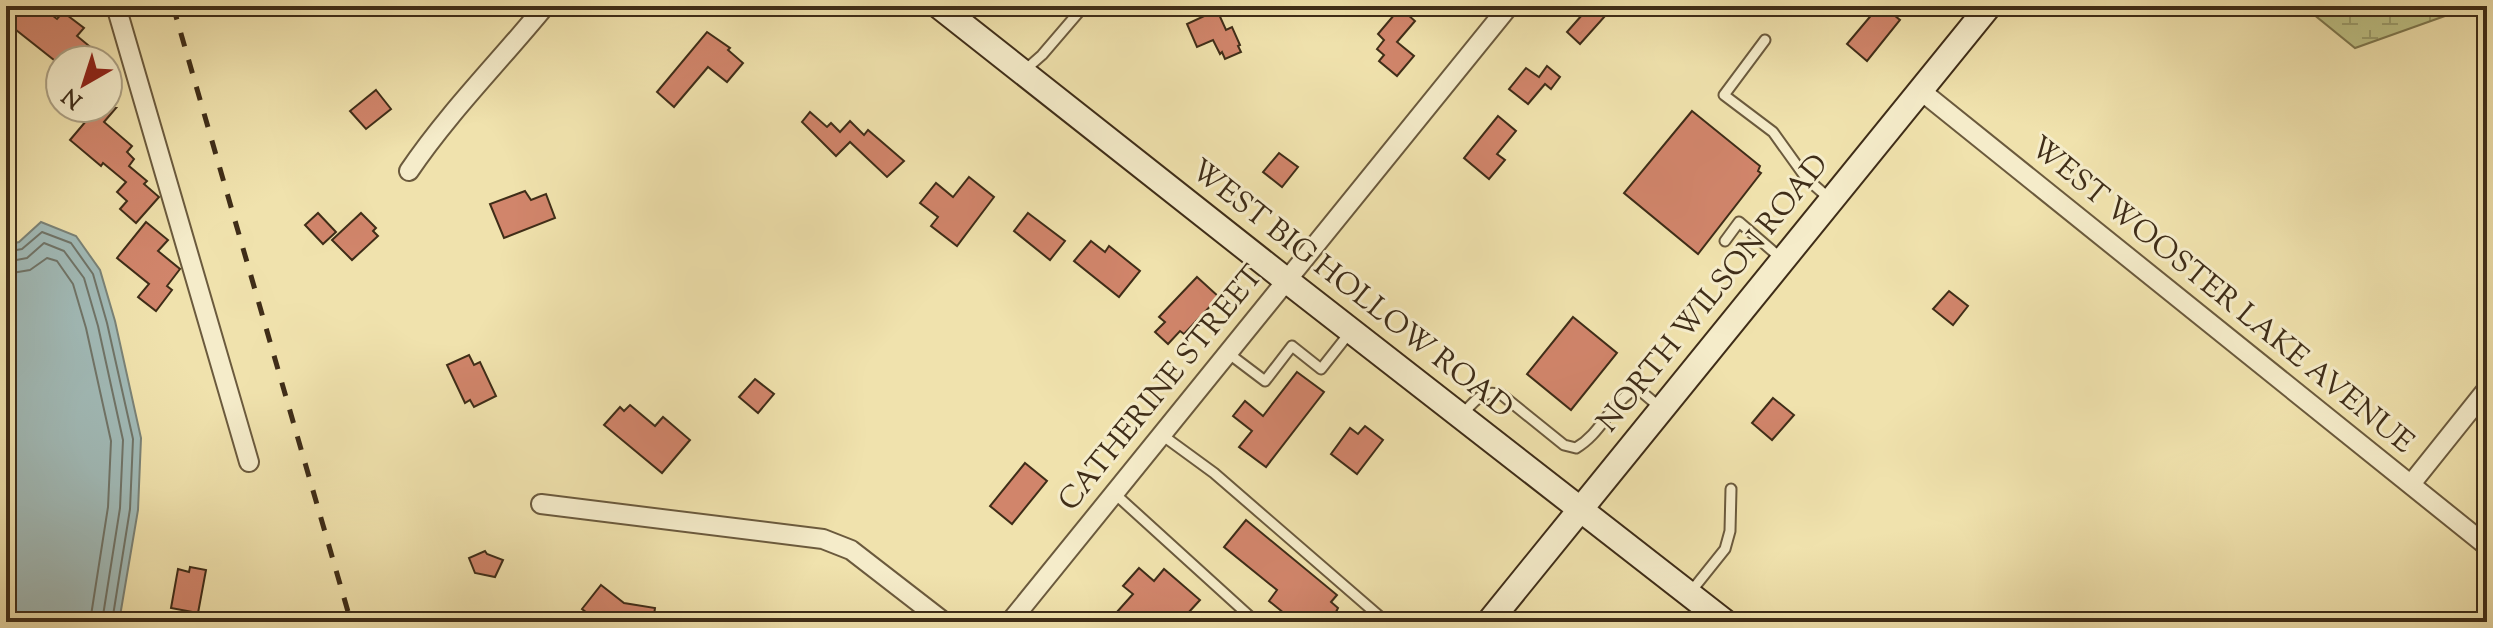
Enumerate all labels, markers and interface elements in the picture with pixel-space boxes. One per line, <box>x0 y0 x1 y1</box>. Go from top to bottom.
north arrow <box>44 44 124 124</box>
text: N <box>56 79 90 115</box>
street label: WEST WOOSTER LAKE AVENUE <box>2020 127 2422 465</box>
street label: NORTH WILSON ROAD <box>1588 146 1840 442</box>
street label: WEST BIG HOLLOW ROAD <box>1180 150 1522 430</box>
street label: CATHERINE STREET <box>1049 257 1275 521</box>

